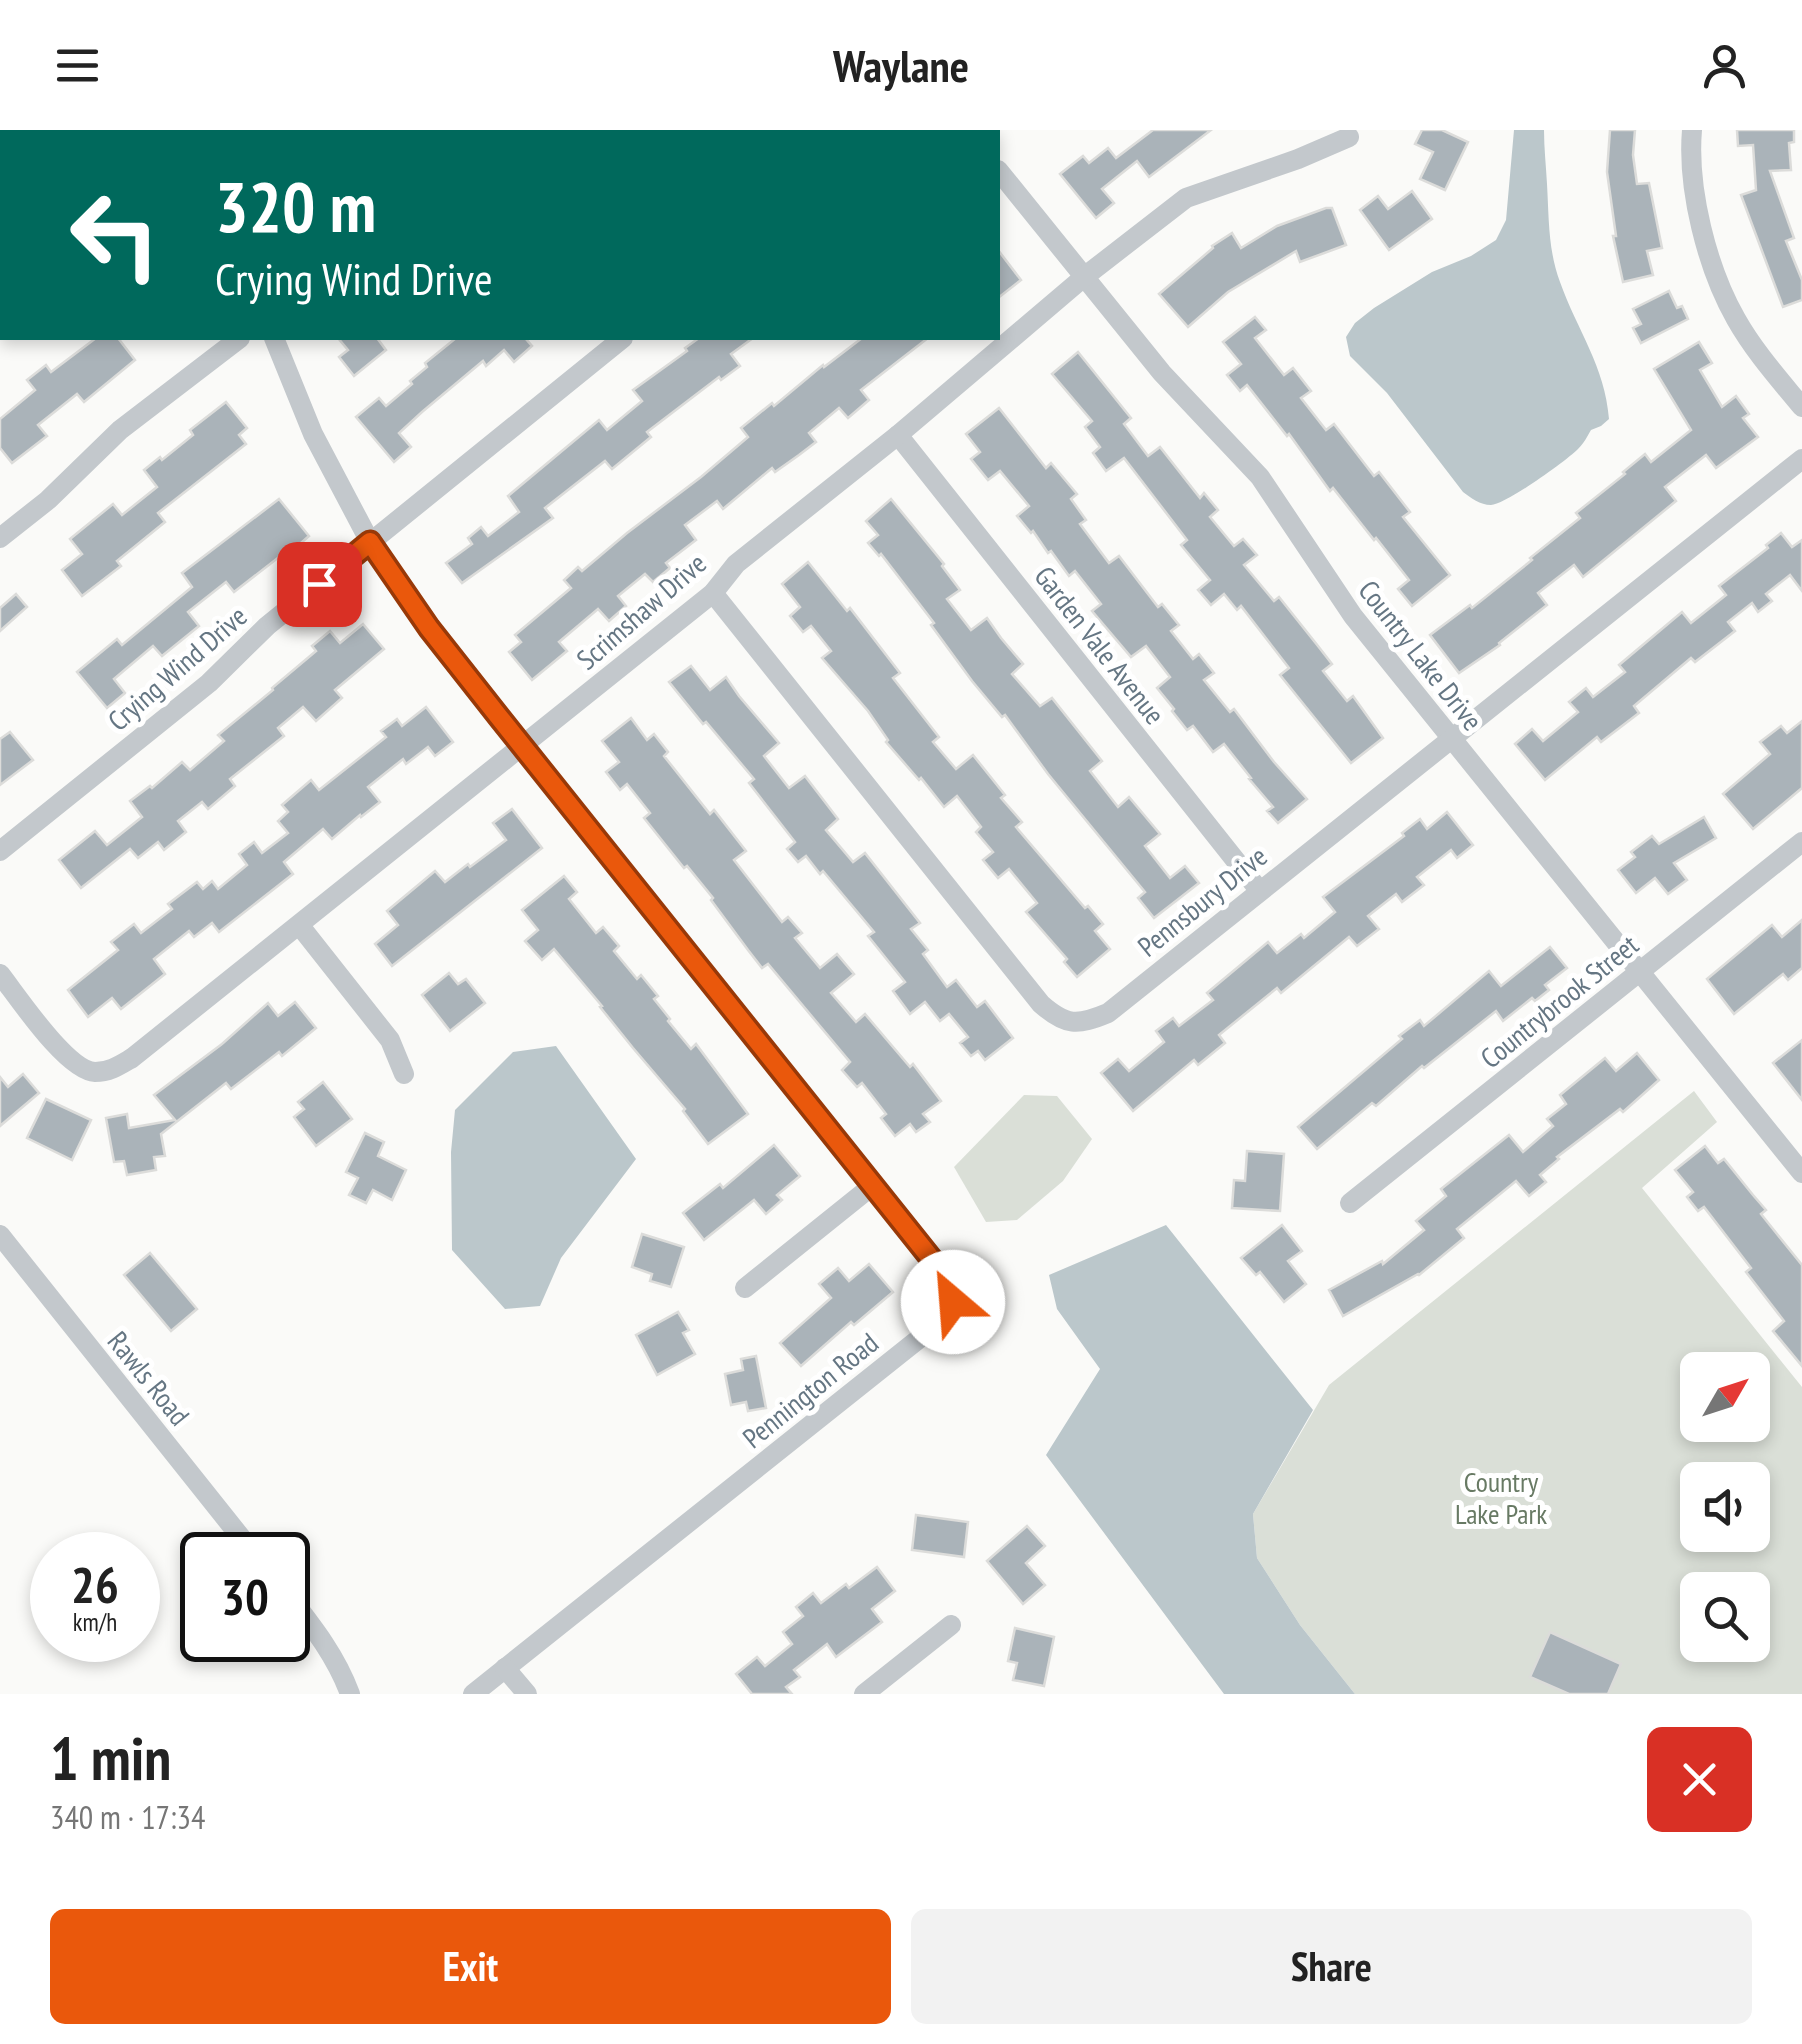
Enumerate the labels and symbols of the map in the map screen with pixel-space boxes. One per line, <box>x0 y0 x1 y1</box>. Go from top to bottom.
pin <box>277 542 362 627</box>
street label: Scrimshaw Drive <box>569 545 713 677</box>
street label: Garden Vale Avenue <box>1027 558 1173 732</box>
street label: Country Lake Drive <box>1351 572 1491 738</box>
street label: Crying Wind Drive <box>100 597 254 739</box>
street label: Pennsbury Drive <box>1130 838 1274 964</box>
street label: Countrybrook Street <box>1473 926 1646 1076</box>
position arrow <box>901 1250 1005 1354</box>
street label: Rawls Road <box>100 1323 198 1433</box>
street label: Pennington Road <box>735 1324 885 1456</box>
north arrow <box>1680 1352 1770 1442</box>
park label: Country Lake Park <box>1455 1463 1547 1532</box>
speed limit sign: 30 <box>180 1532 310 1662</box>

